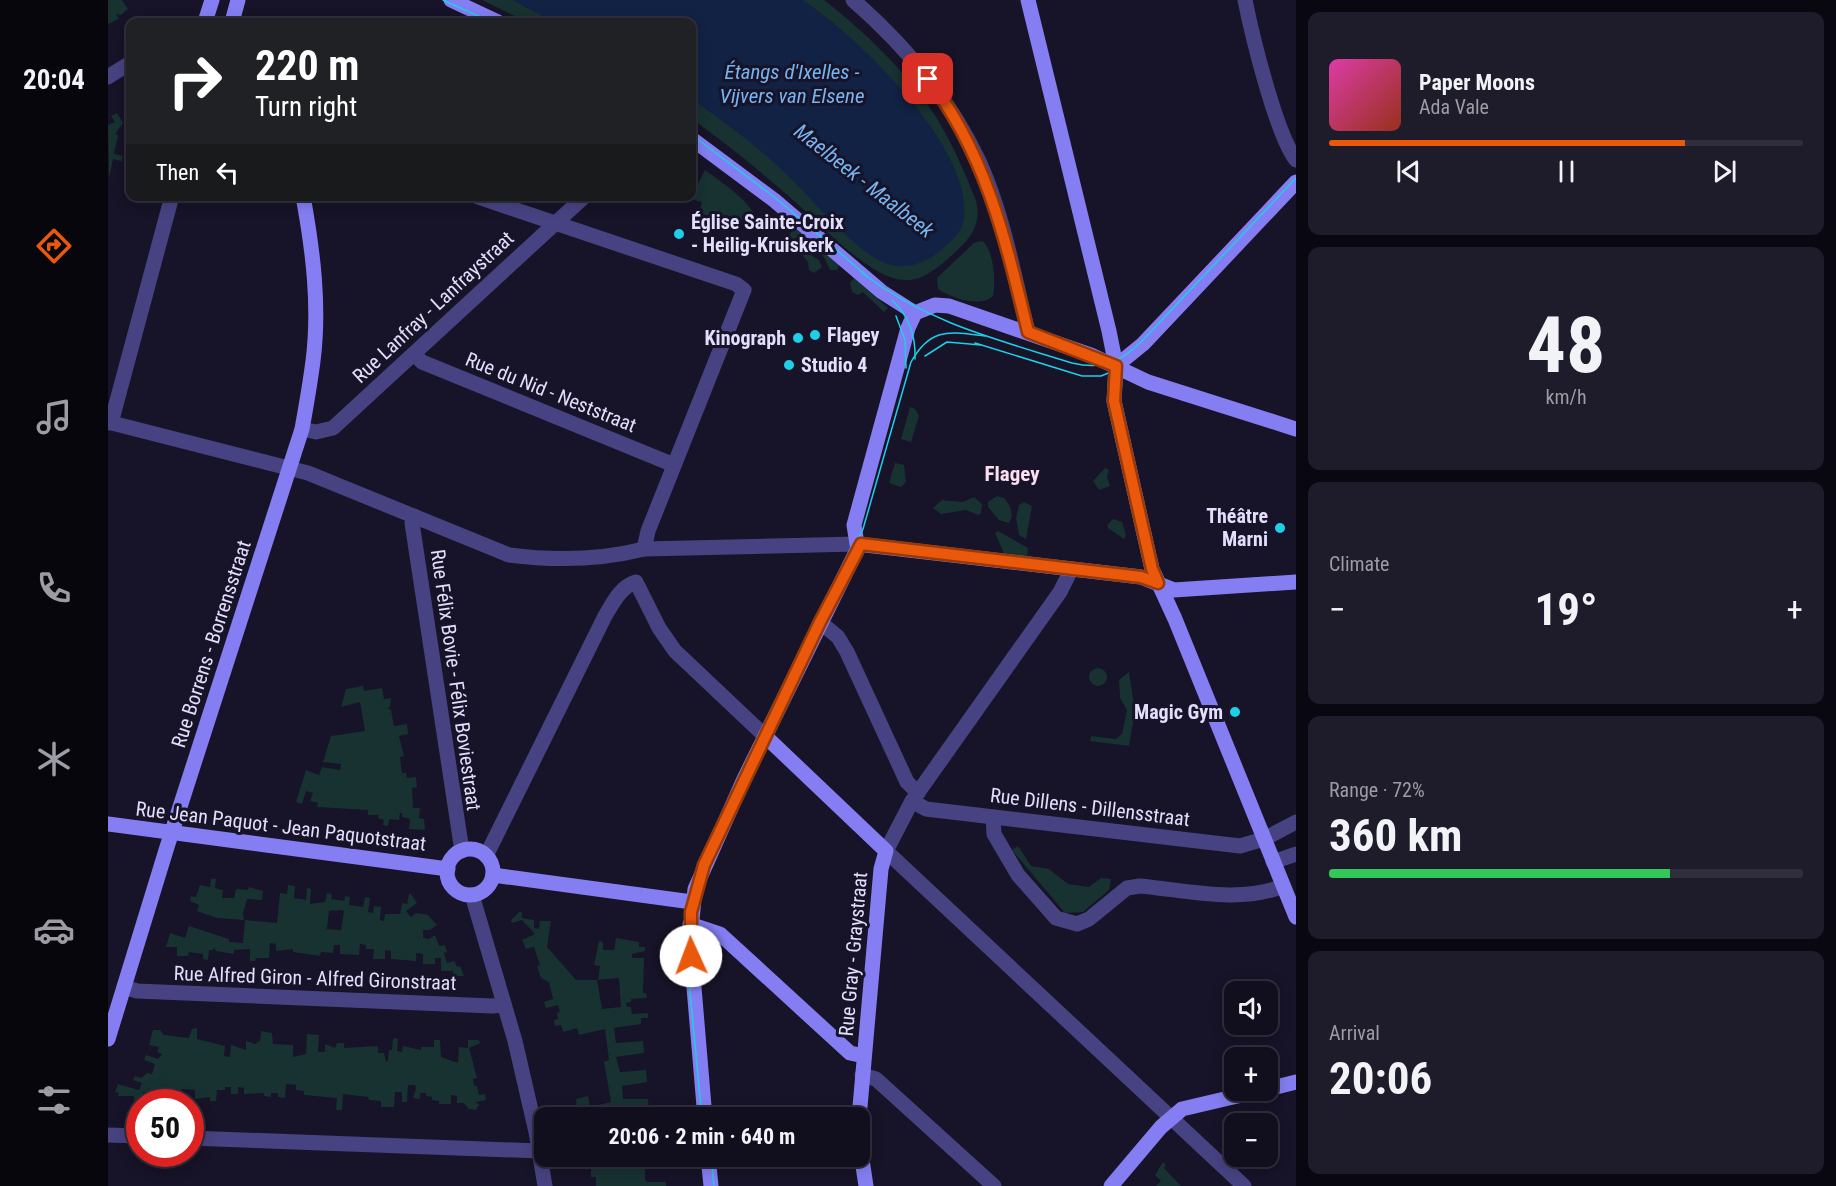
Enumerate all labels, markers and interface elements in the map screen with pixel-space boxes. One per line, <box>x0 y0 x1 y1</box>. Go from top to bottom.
text: 220 m <box>255 41 360 90</box>
icon: right <box>156 42 234 120</box>
pin <box>902 53 953 104</box>
water label: Étangs d'Ixelles - Vijvers van Elsene <box>719 60 865 108</box>
icon: arrive <box>911 62 944 95</box>
text: 20:04 <box>23 64 85 96</box>
text: Paper Moons <box>1419 70 1535 95</box>
text: Turn right <box>255 91 357 123</box>
text: Ada Vale <box>1419 95 1489 119</box>
water label: Maelbeek - Maalbeek <box>790 119 939 243</box>
icon: previous <box>1392 155 1425 188</box>
icon: pause <box>1550 155 1583 188</box>
icon: next <box>1708 155 1741 188</box>
icon: left <box>211 156 244 189</box>
text: Then <box>156 160 199 185</box>
place label: Église Sainte-Croix - Heilig-Kruiskerk <box>691 210 844 257</box>
icon: directions <box>33 225 75 267</box>
street label: Rue Lanfray - Lanfraystraat <box>348 226 519 388</box>
marker: Église Sainte-Croix - Heilig-Kruiskerk <box>672 227 686 241</box>
text: 48 <box>1527 300 1605 391</box>
place label: Flagey <box>827 323 879 347</box>
place label: Kinograph <box>705 326 786 350</box>
marker: Flagey <box>808 328 822 342</box>
marker: Kinograph <box>791 331 805 345</box>
street label: Rue du Nid - Neststraat <box>462 347 640 437</box>
place label: Studio 4 <box>801 353 867 377</box>
marker: Studio 4 <box>782 358 796 372</box>
text: km/h <box>1545 385 1587 409</box>
icon: music <box>33 396 75 438</box>
district label: Flagey <box>984 462 1040 486</box>
place label: Théâtre Marni <box>1206 504 1268 551</box>
marker: Théâtre Marni <box>1273 521 1287 535</box>
street label: Rue Borrens - Borrensstraat <box>166 537 256 751</box>
street label: Rue Félix Bovie - Félix Boviestraat <box>426 548 486 812</box>
text: Climate <box>1329 552 1389 576</box>
icon: phone <box>33 567 75 609</box>
text: 19° <box>1535 583 1598 636</box>
text: − <box>1329 590 1346 629</box>
text: + <box>1787 590 1803 629</box>
place label: Magic Gym <box>1134 700 1223 724</box>
marker: Magic Gym <box>1228 705 1242 719</box>
icon: climate <box>33 738 75 780</box>
text: Range · 72% <box>1329 778 1425 802</box>
street label: Rue Dillens - Dillensstraat <box>989 783 1191 831</box>
street label: Rue Jean Paquot - Jean Paquotstraat <box>134 796 428 856</box>
text: 360 km <box>1329 809 1462 862</box>
street label: Rue Gray - Graystraat <box>834 871 872 1037</box>
icon: car <box>33 909 75 951</box>
position arrow <box>659 924 723 988</box>
street label: Rue Alfred Giron - Alfred Gironstraat <box>173 961 457 995</box>
map controls <box>1224 981 1278 1167</box>
button: sound <box>1224 981 1278 1035</box>
text: Arrival <box>1329 1021 1380 1045</box>
button: + <box>1224 1047 1278 1101</box>
text: 20:06 <box>1329 1052 1432 1105</box>
icon: filters <box>33 1079 75 1121</box>
speed limit sign: 50 <box>126 1089 204 1167</box>
button: − <box>1224 1113 1278 1167</box>
text: 20:06 · 2 min · 640 m <box>609 1124 795 1149</box>

